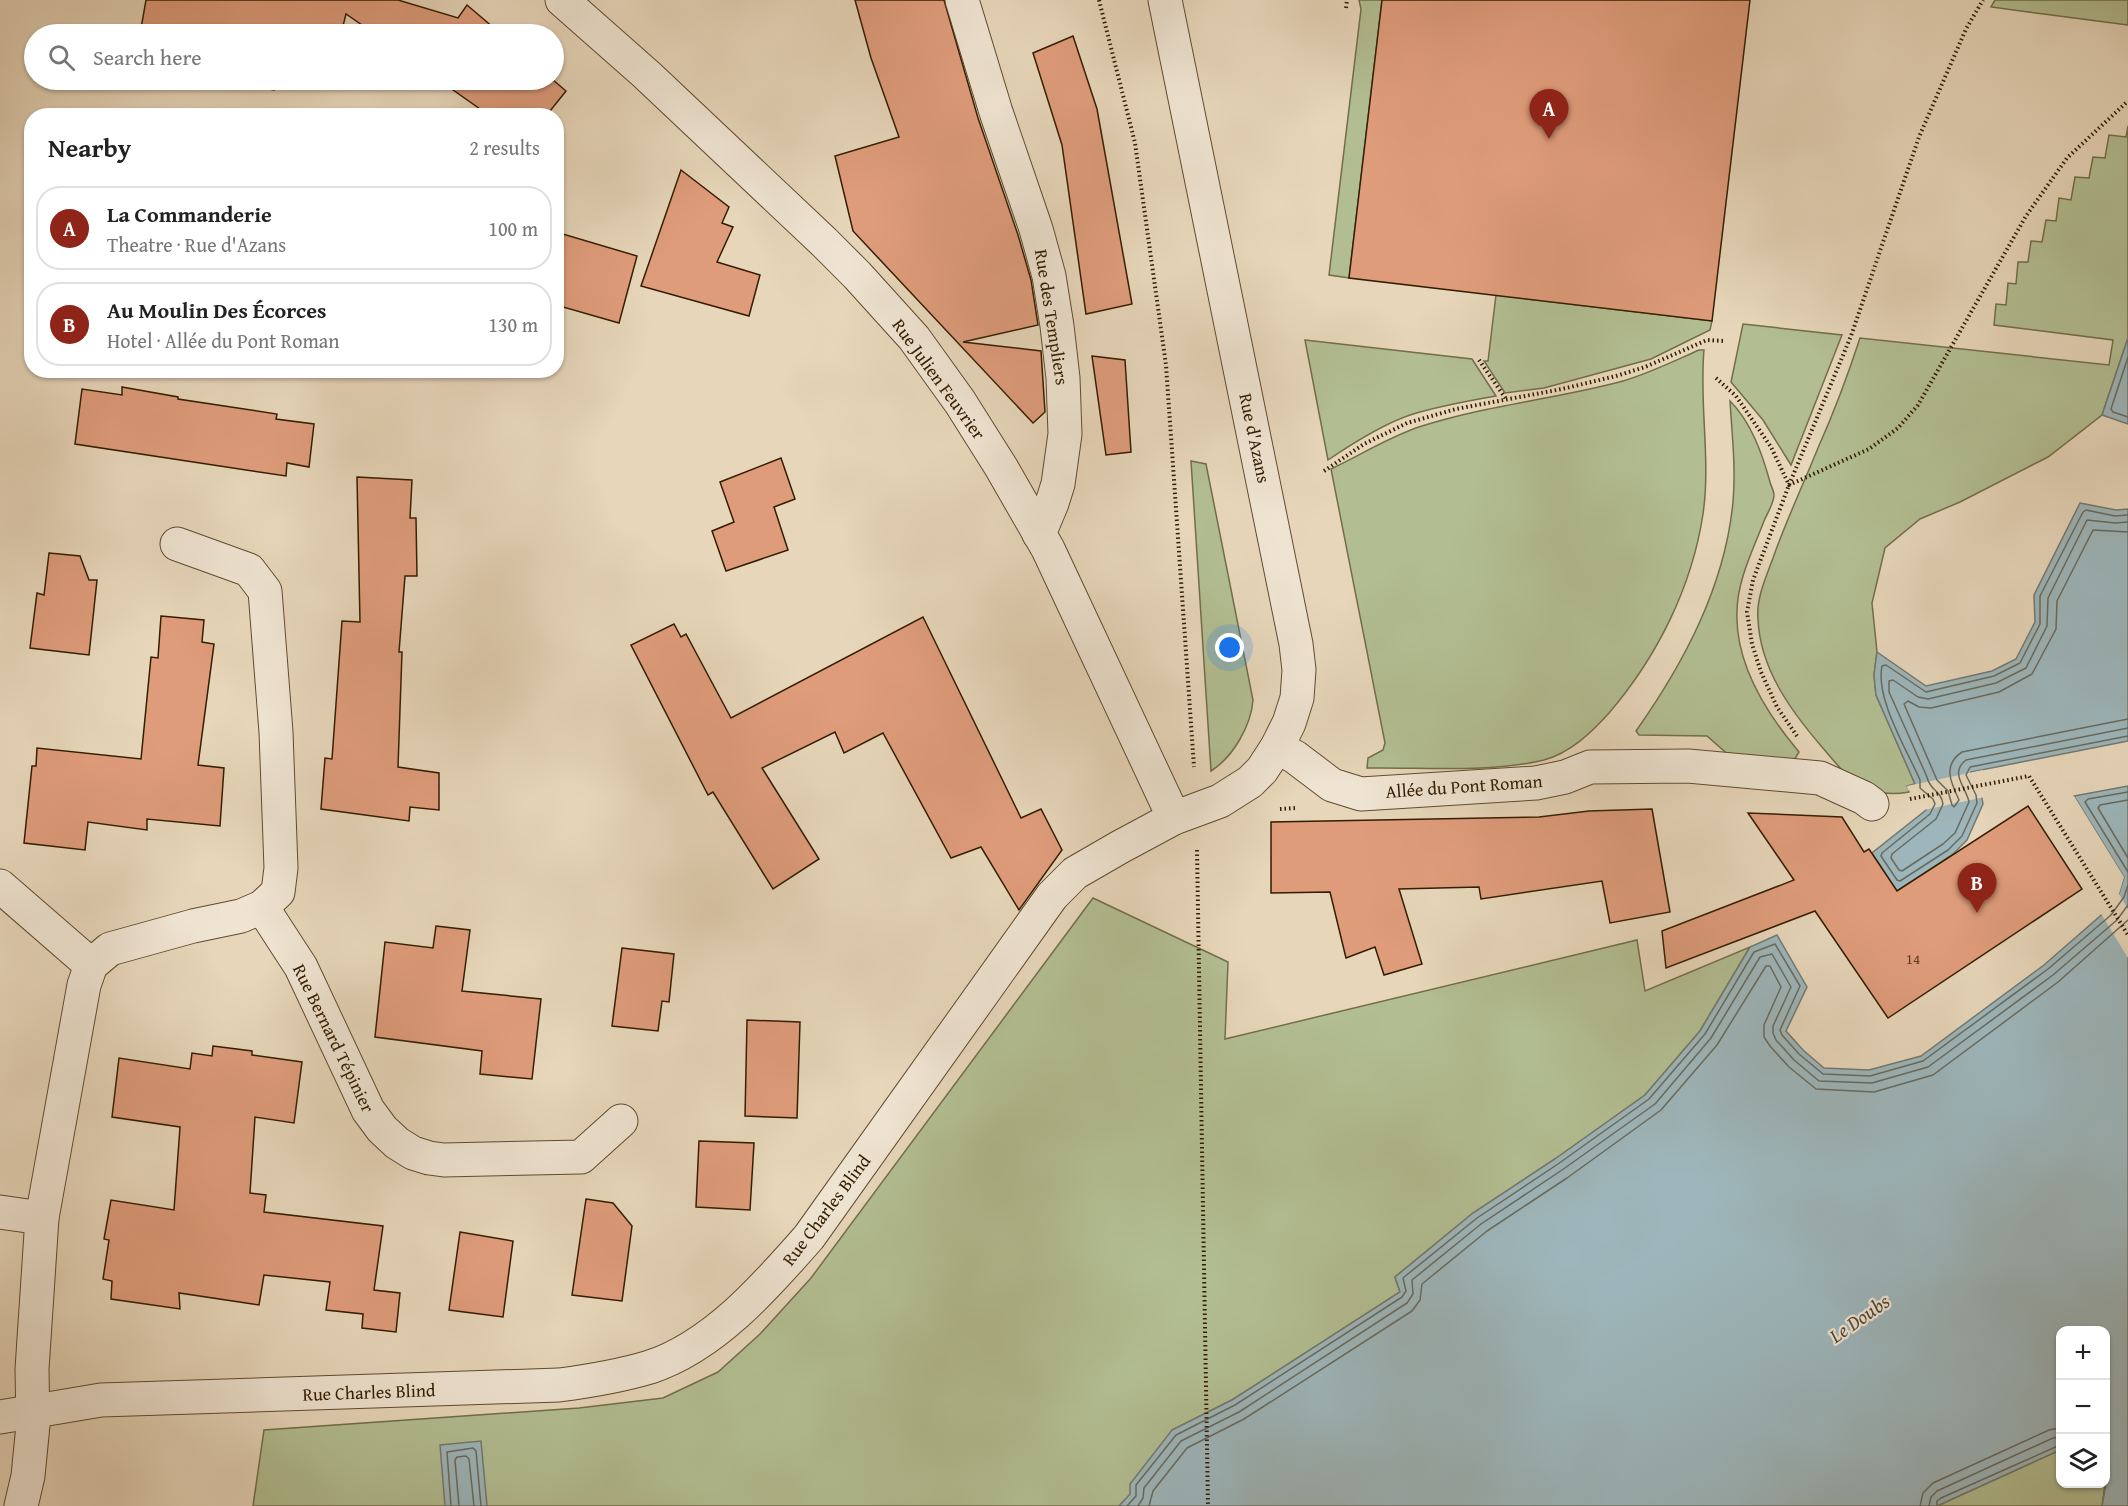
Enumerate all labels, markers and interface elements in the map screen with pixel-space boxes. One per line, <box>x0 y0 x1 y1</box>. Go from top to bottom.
search box <box>24 24 564 90</box>
icon: search <box>45 41 78 74</box>
text: Search here <box>93 41 202 73</box>
pin: A <box>1530 90 1568 139</box>
text: Nearby <box>48 128 131 167</box>
text: 2 results <box>469 133 540 162</box>
text: La Commanderie <box>107 198 272 230</box>
text: A <box>63 214 76 243</box>
text: 100 m <box>488 214 538 243</box>
text: Theatre · Rue d'Azans <box>107 230 286 259</box>
street label: Rue des Templiers <box>1028 247 1076 387</box>
text: Au Moulin Des Écorces <box>107 294 327 326</box>
text: B <box>63 310 76 339</box>
text: 130 m <box>488 310 538 339</box>
street label: Rue Julien Feuvrier <box>886 313 993 446</box>
text: Hotel · Allée du Pont Roman <box>107 326 340 355</box>
street label: Rue d'Azans <box>1232 391 1278 485</box>
your location <box>1215 633 1244 662</box>
street label: Allée du Pont Roman <box>1385 767 1543 805</box>
pin: B <box>1958 864 1996 913</box>
house number: 14 <box>1906 948 1920 969</box>
street label: Rue Bernard Tépinier <box>286 959 382 1117</box>
street label: Rue Charles Blind <box>775 1148 877 1271</box>
water label: Le Doubs <box>1822 1286 1896 1350</box>
map controls <box>2056 1326 2110 1488</box>
button: + <box>2056 1326 2110 1380</box>
street label: Rue Charles Blind <box>302 1376 436 1408</box>
button: − <box>2056 1380 2110 1434</box>
button: layers <box>2056 1434 2110 1488</box>

